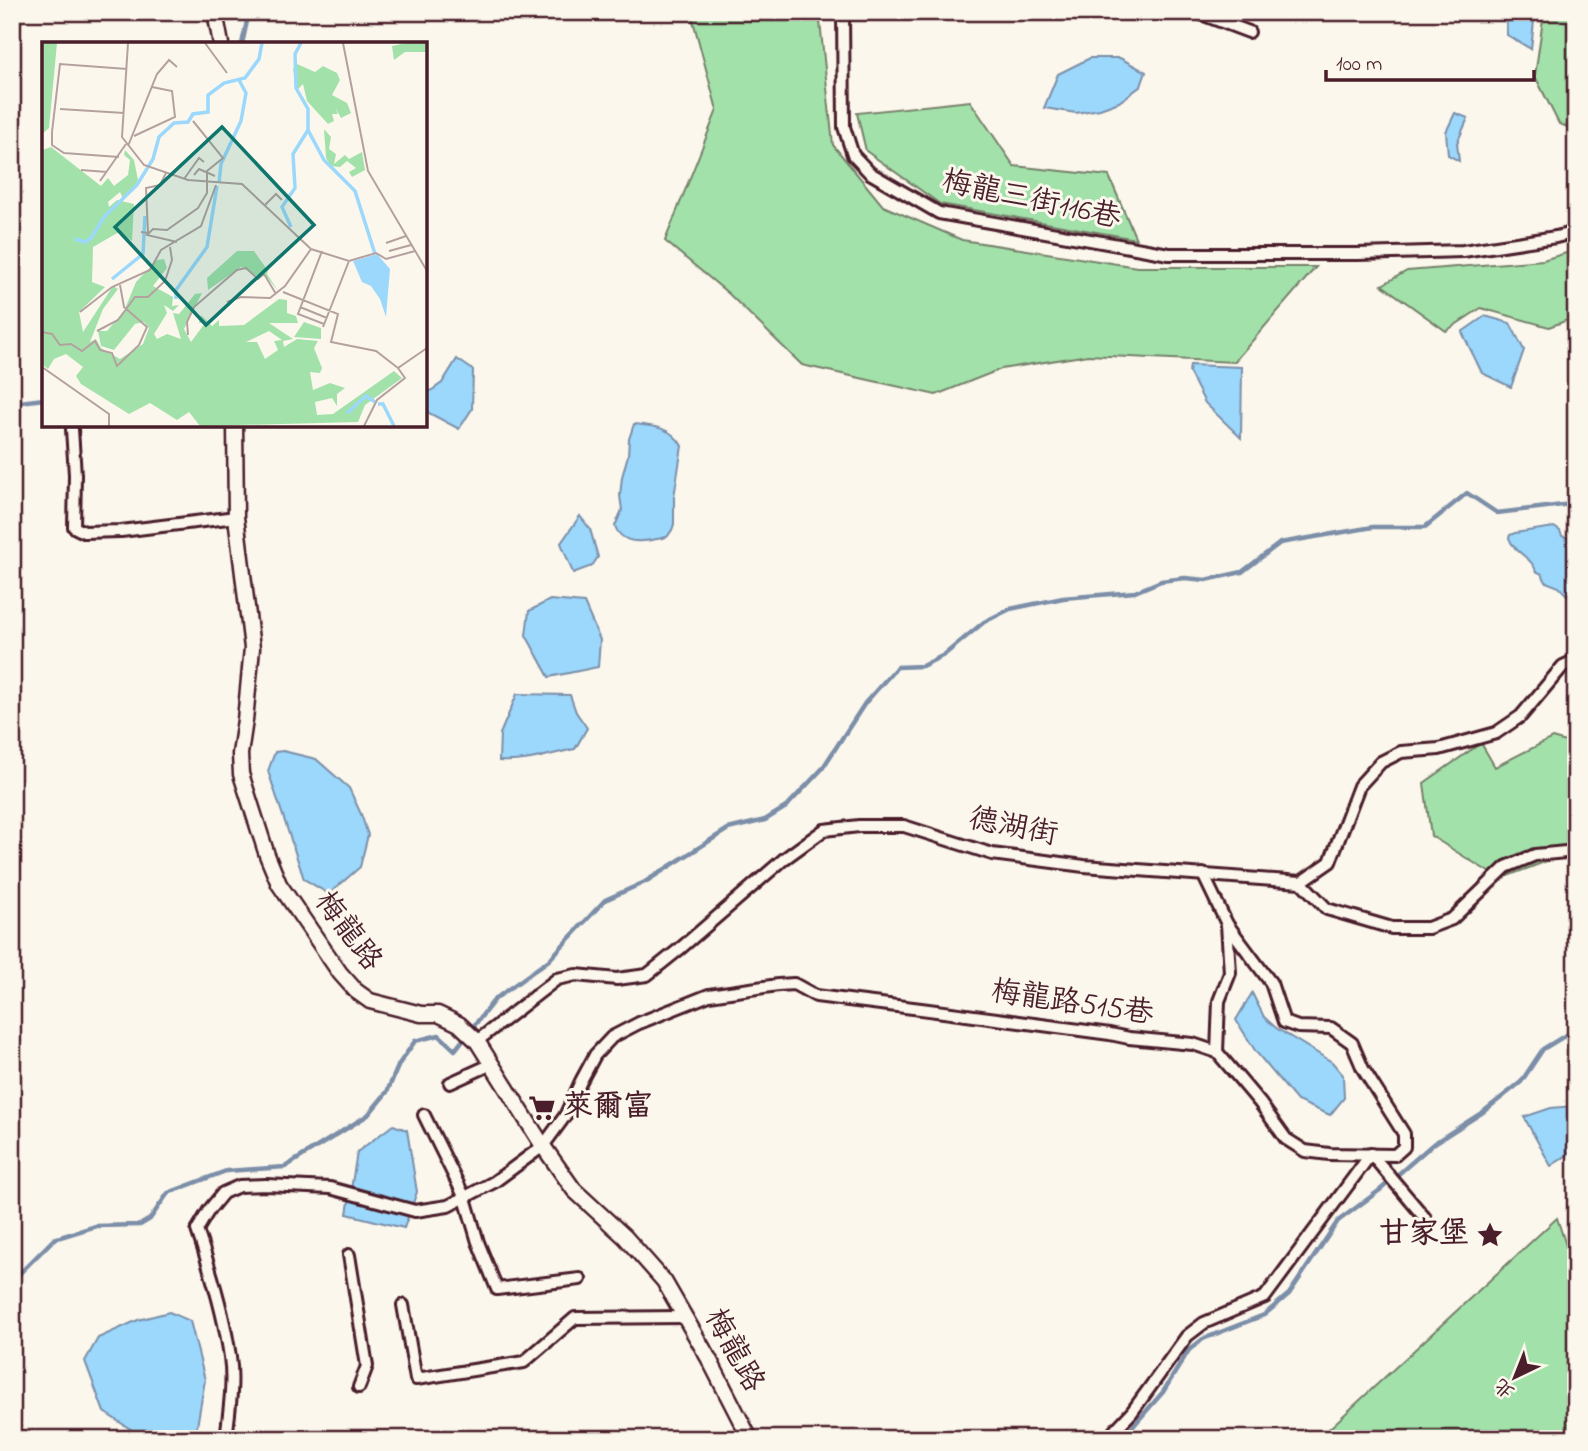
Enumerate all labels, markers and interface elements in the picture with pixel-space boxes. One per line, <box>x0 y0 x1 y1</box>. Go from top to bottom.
scale bar <box>1326 38 1534 82</box>
inset map <box>42 42 427 427</box>
text: 100 m <box>1336 50 1382 80</box>
street label: 梅龍三街116巷 <box>937 161 1125 241</box>
street label: 德湖街 <box>965 798 1061 858</box>
street label: 梅龍路 <box>302 883 392 981</box>
street label: 梅龍路515巷 <box>988 971 1156 1037</box>
place label: 萊爾富 <box>563 1086 653 1130</box>
supermarket icon: 萊爾富 <box>527 1093 557 1123</box>
place label: 甘家堡 <box>1379 1213 1469 1257</box>
place icon: 甘家堡 <box>1475 1220 1505 1250</box>
street label: 梅龍路 <box>692 1301 774 1401</box>
north arrow <box>1480 1342 1550 1412</box>
text: 北 <box>1489 1371 1521 1404</box>

